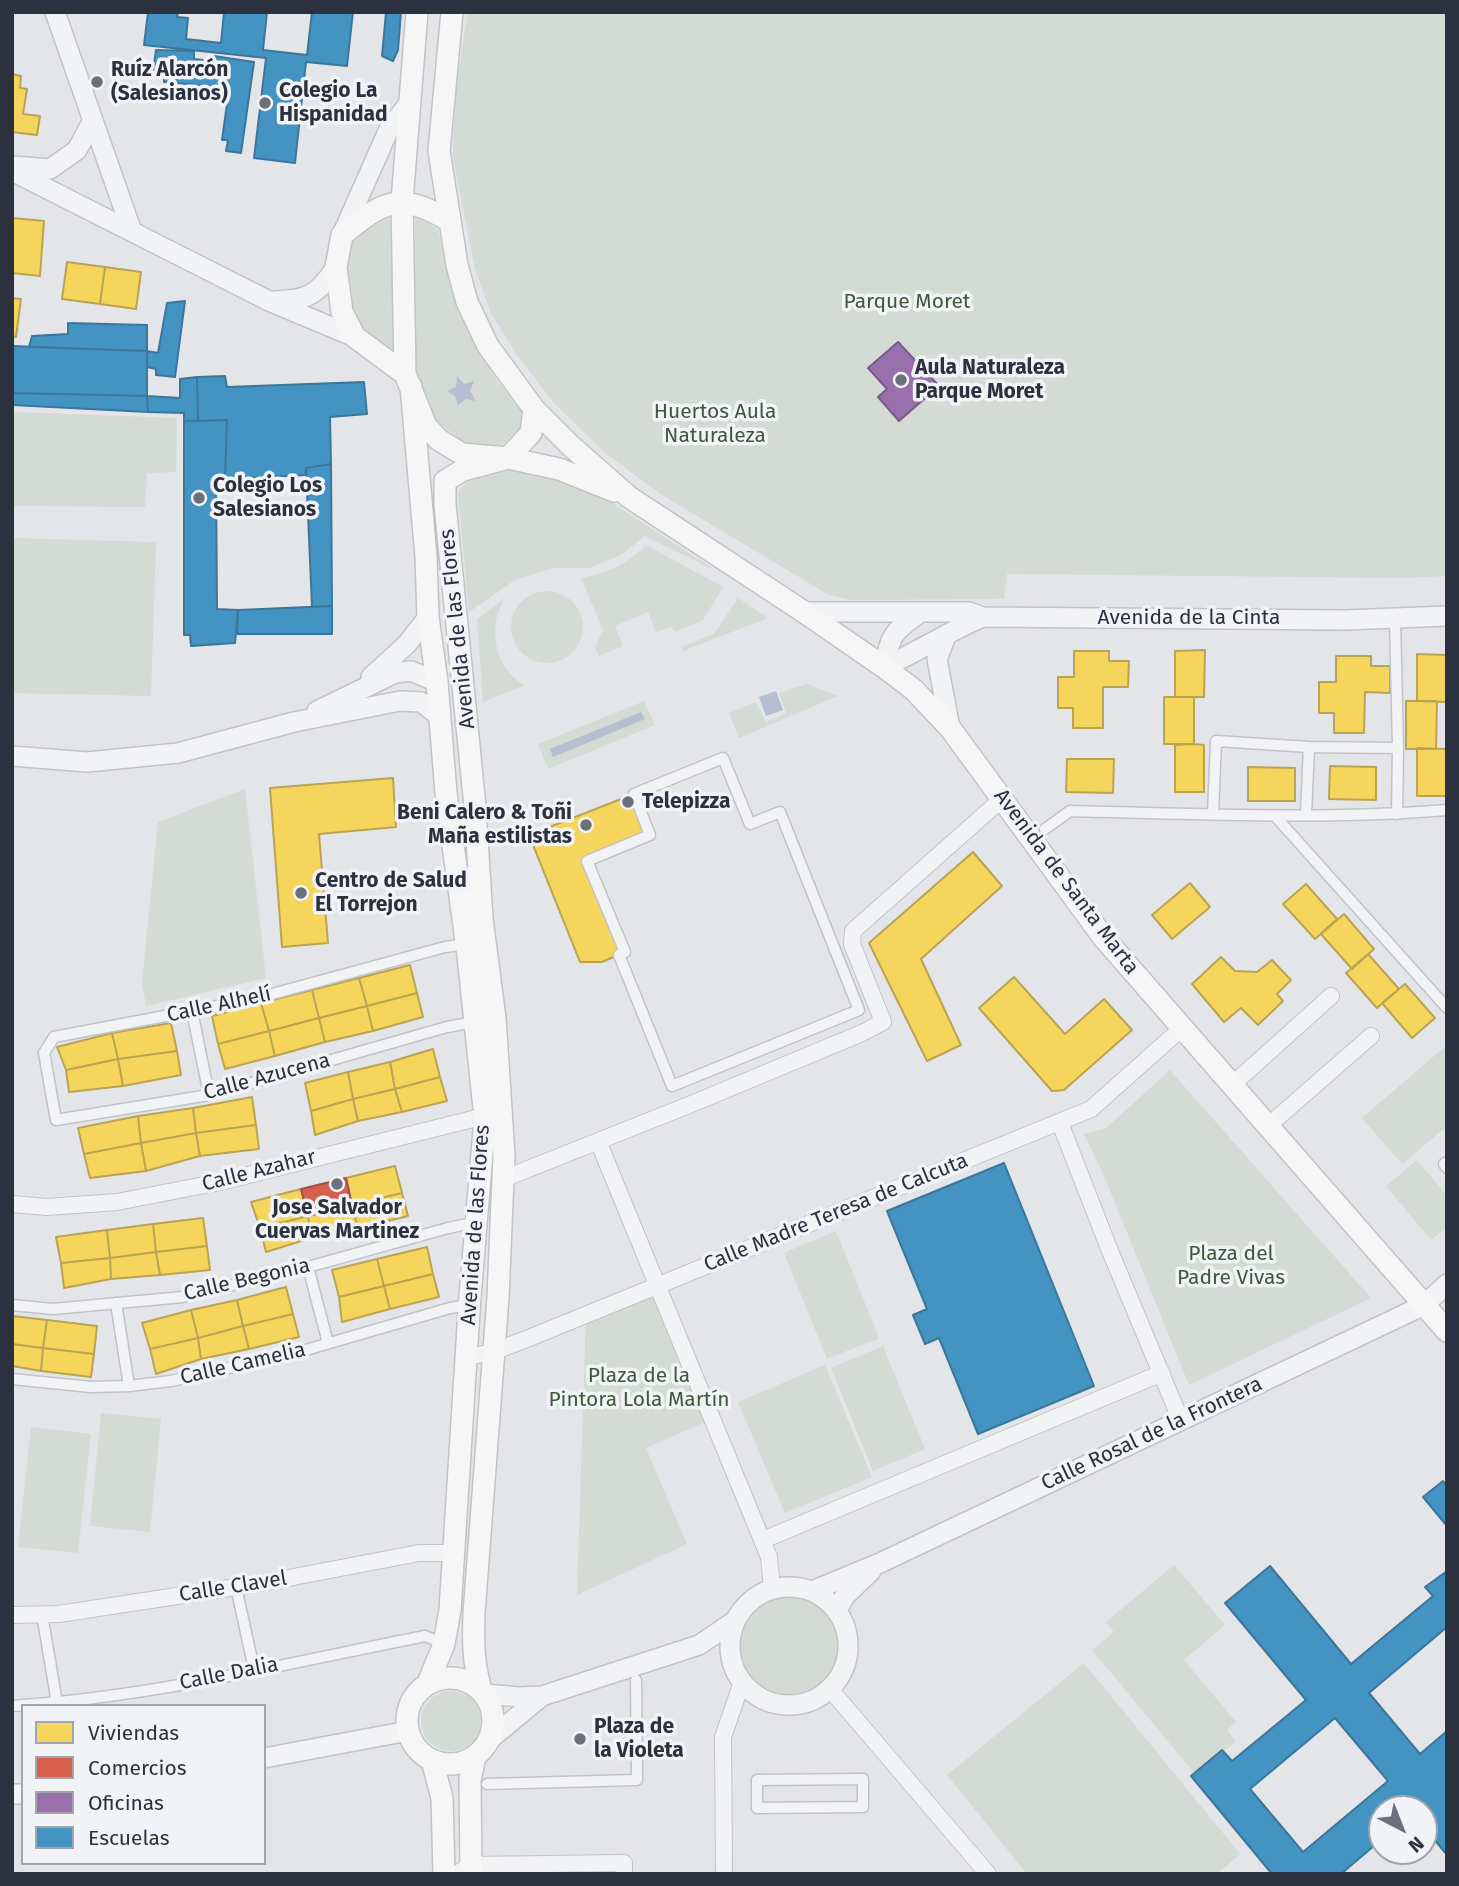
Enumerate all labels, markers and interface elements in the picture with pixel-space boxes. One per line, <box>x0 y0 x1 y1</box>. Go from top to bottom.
place label: Ruíz Alarcón (Salesianos) <box>111 57 228 107</box>
marker: Ruíz Alarcón (Salesianos) <box>89 74 105 90</box>
place label: Colegio La Hispanidad <box>279 78 388 128</box>
marker: Colegio La Hispanidad <box>257 95 273 111</box>
park label: Parque Moret <box>844 289 970 315</box>
place label: Aula Naturaleza Parque Moret <box>915 355 1065 405</box>
marker: Aula Naturaleza Parque Moret <box>893 372 909 388</box>
park label: Huertos Aula Naturaleza <box>654 399 776 449</box>
place label: Colegio Los Salesianos <box>213 473 322 523</box>
marker: Colegio Los Salesianos <box>191 490 207 506</box>
street label: Avenida de las Flores <box>435 528 481 730</box>
street label: Avenida de la Cinta <box>1098 605 1280 631</box>
street label: Avenida de Santa Marta <box>988 784 1144 980</box>
place label: Telepizza <box>642 789 730 815</box>
marker: Telepizza <box>620 794 636 810</box>
place label: Beni Calero & Toñi Maña estilistas <box>397 800 572 850</box>
marker: Beni Calero & Toñi Maña estilistas <box>578 817 594 833</box>
place label: Centro de Salud El Torrejon <box>315 868 467 918</box>
marker: Centro de Salud El Torrejon <box>293 885 309 901</box>
street label: Calle Alhelí <box>165 982 273 1028</box>
street label: Calle Azucena <box>201 1048 333 1106</box>
street label: Avenida de las Flores <box>456 1124 496 1326</box>
street label: Calle Azahar <box>200 1145 318 1197</box>
street label: Calle Madre Teresa de Calcuta <box>700 1148 972 1278</box>
marker: Jose Salvador Cuervas Martinez <box>329 1176 345 1192</box>
place label: Jose Salvador Cuervas Martinez <box>255 1195 419 1245</box>
park label: Plaza del Padre Vivas <box>1177 1241 1285 1291</box>
street label: Calle Begonia <box>181 1253 313 1307</box>
street label: Calle Camelia <box>178 1337 308 1391</box>
park label: Plaza de la Pintora Lola Martín <box>548 1363 730 1413</box>
street label: Calle Rosal de la Frontera <box>1038 1372 1266 1496</box>
street label: Calle Clavel <box>177 1566 289 1608</box>
street label: Calle Dalia <box>178 1652 280 1696</box>
legend <box>21 1704 266 1865</box>
place label: Plaza de la Violeta <box>594 1714 684 1764</box>
text: Viviendas <box>88 1720 179 1746</box>
marker: Plaza de la Violeta <box>572 1731 588 1747</box>
text: Comercios <box>88 1755 187 1781</box>
text: Oficinas <box>88 1790 164 1816</box>
north arrow <box>1368 1795 1438 1865</box>
text: Escuelas <box>88 1825 170 1851</box>
text: N <box>1404 1832 1428 1857</box>

